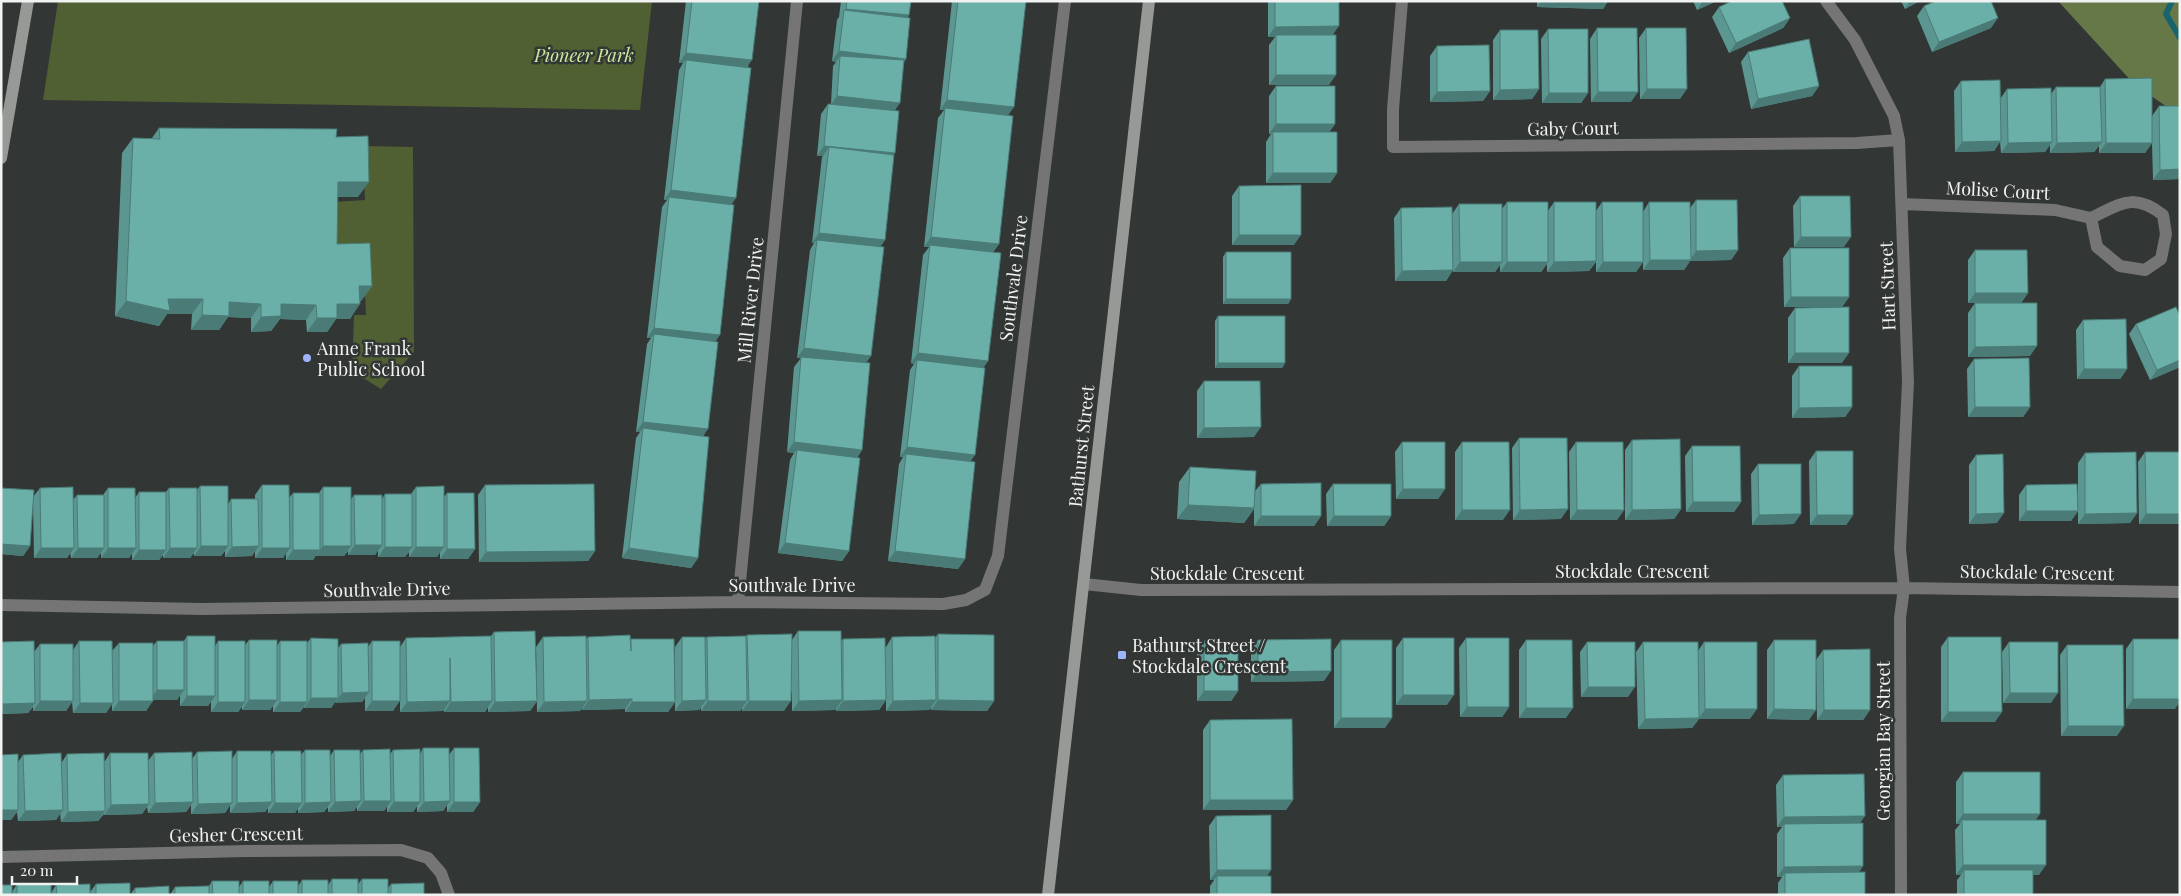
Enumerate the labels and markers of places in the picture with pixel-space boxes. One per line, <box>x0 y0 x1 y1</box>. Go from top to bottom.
place label: Anne Frank Public School <box>316 336 425 381</box>
marker: Anne Frank Public School <box>301 352 313 364</box>
place label: Bathurst Street / Stockdale Crescent <box>1132 633 1287 678</box>
marker: Bathurst Street / Stockdale Crescent <box>1116 649 1128 661</box>

